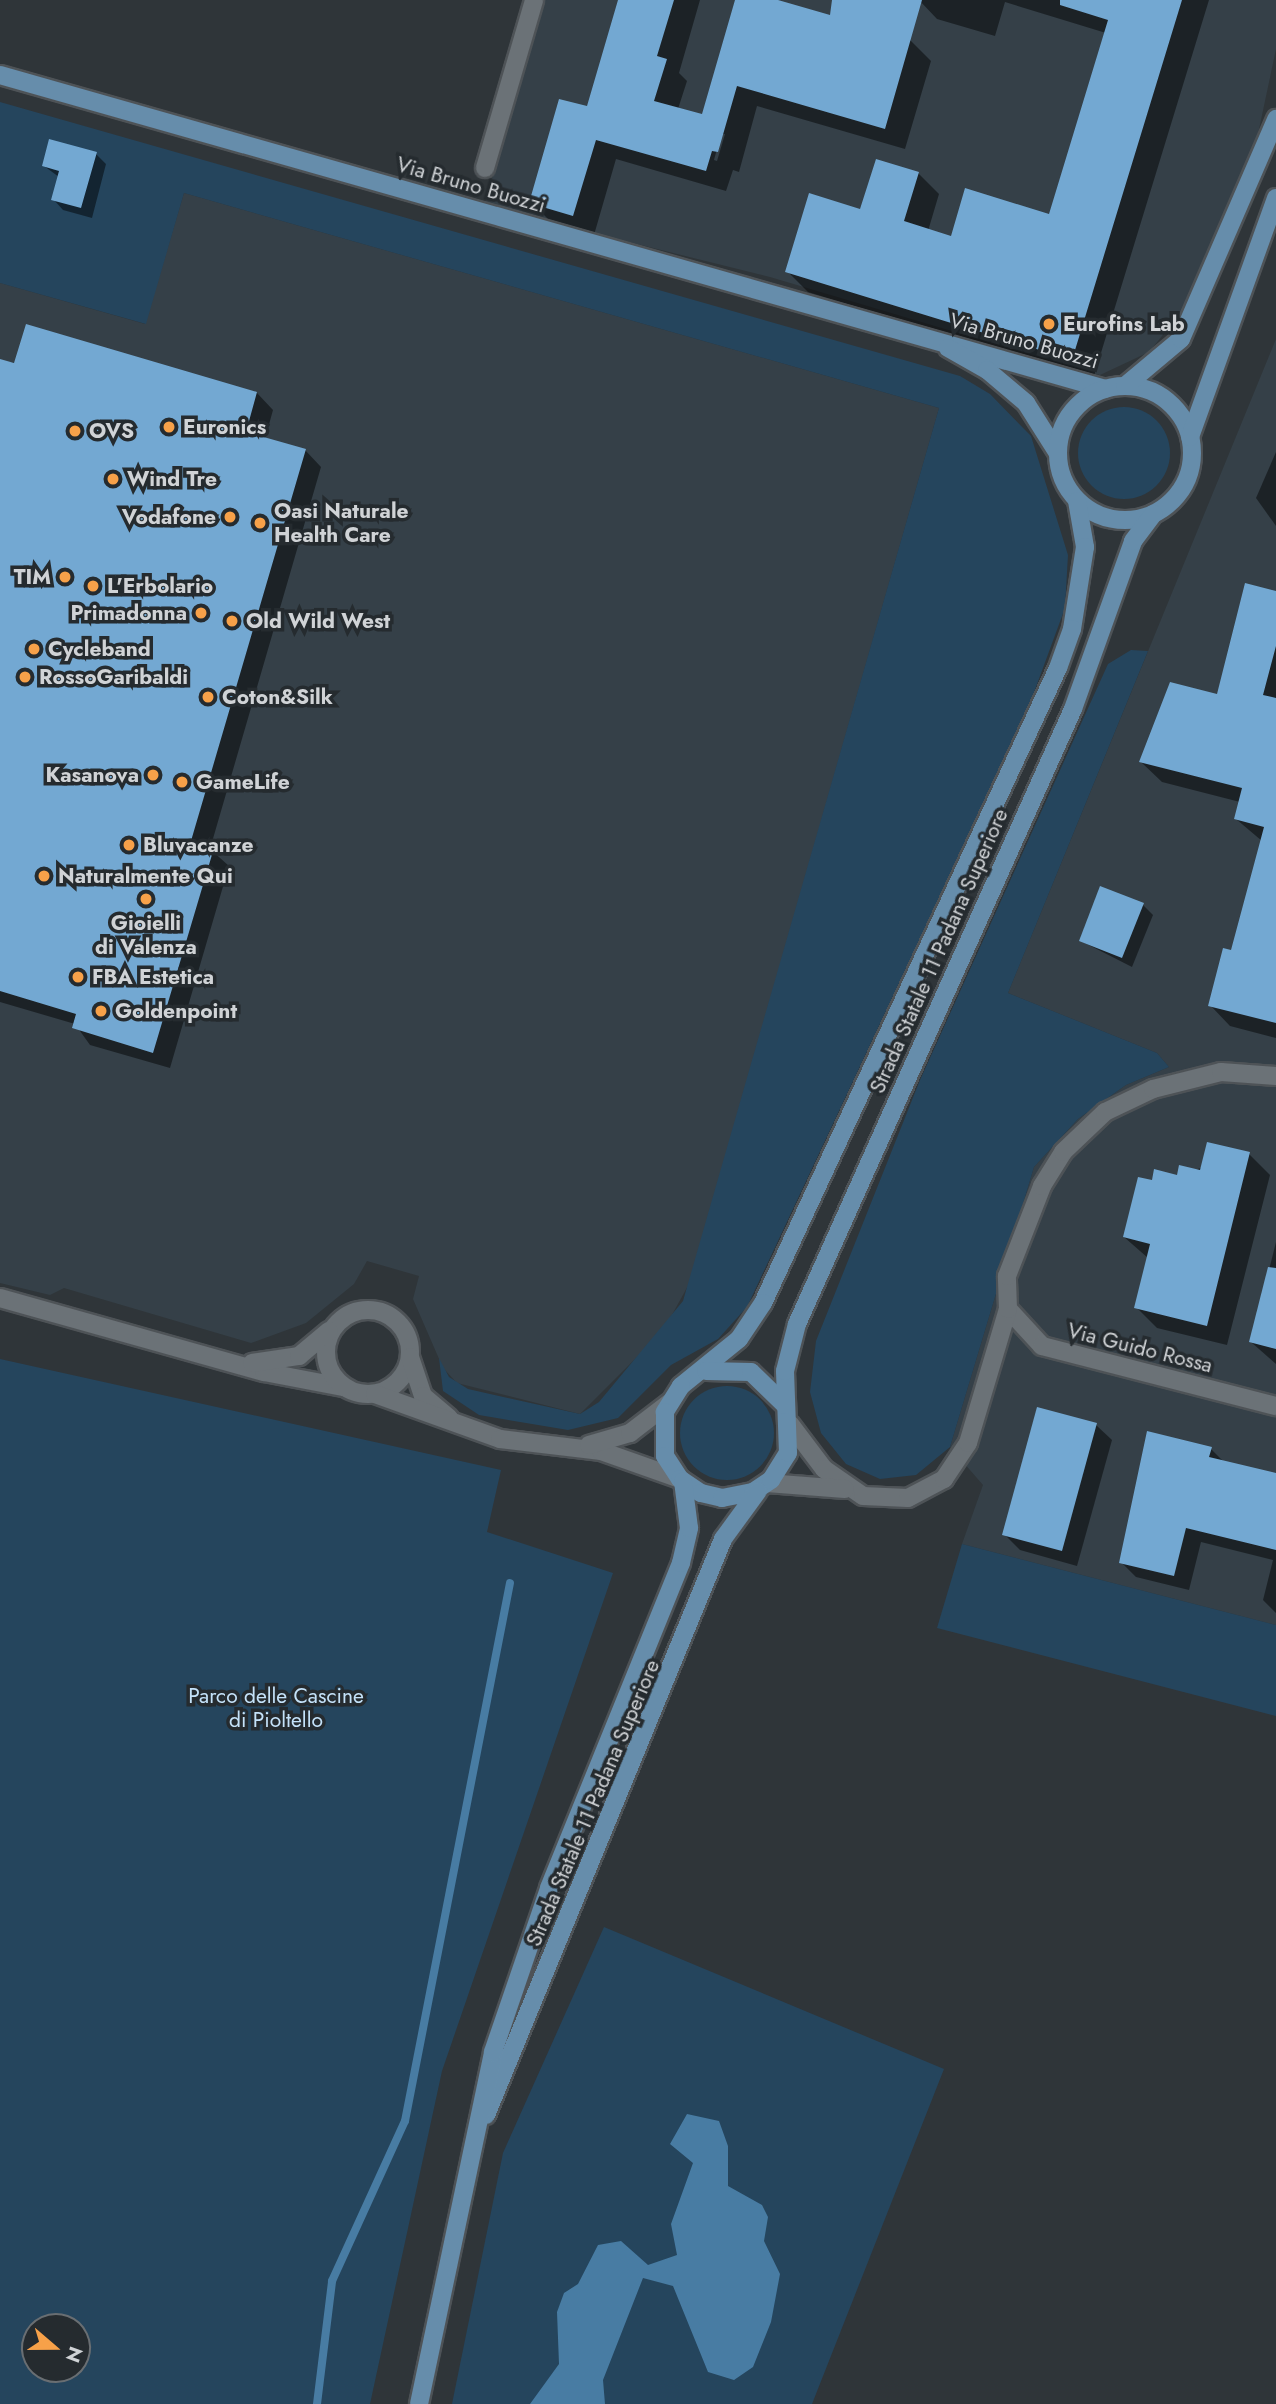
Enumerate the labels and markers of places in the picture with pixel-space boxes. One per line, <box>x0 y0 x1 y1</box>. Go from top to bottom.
place label: Eurofins Lab <box>1063 311 1185 337</box>
marker: Eurofins Lab <box>1041 316 1057 332</box>
place label: Euronics <box>183 414 266 440</box>
place label: OVS <box>89 418 134 444</box>
marker: Euronics <box>161 419 177 435</box>
marker: OVS <box>67 423 83 439</box>
place label: Wind Tre <box>127 466 217 492</box>
marker: Wind Tre <box>105 471 121 487</box>
place label: Oasi Naturale Health Care <box>274 498 409 548</box>
place label: Vodafone <box>122 504 216 530</box>
marker: Vodafone <box>222 509 238 525</box>
marker: Oasi Naturale Health Care <box>252 515 268 531</box>
place label: TIM <box>14 564 51 590</box>
marker: TIM <box>57 569 73 585</box>
place label: L'Erbolario <box>107 573 213 599</box>
marker: L'Erbolario <box>85 578 101 594</box>
place label: Primadonna <box>71 600 187 626</box>
marker: Primadonna <box>193 605 209 621</box>
place label: Old Wild West <box>246 608 390 634</box>
marker: Old Wild West <box>224 613 240 629</box>
place label: Cycleband <box>48 636 151 662</box>
marker: Cycleband <box>26 641 42 657</box>
place label: RossoGaribaldi <box>39 664 188 690</box>
marker: RossoGaribaldi <box>17 669 33 685</box>
place label: Coton&Silk <box>222 684 333 710</box>
marker: Coton&Silk <box>200 689 216 705</box>
place label: Kasanova <box>46 762 139 788</box>
marker: Kasanova <box>145 767 161 783</box>
place label: GameLife <box>196 769 290 795</box>
marker: GameLife <box>174 774 190 790</box>
place label: Bluvacanze <box>143 832 254 858</box>
marker: Bluvacanze <box>121 837 137 853</box>
place label: Naturalmente Qui <box>58 863 233 889</box>
marker: Naturalmente Qui <box>36 868 52 884</box>
marker: Gioielli di Valenza <box>138 891 154 907</box>
place label: Gioielli di Valenza <box>95 910 197 960</box>
place label: FBA Estetica <box>92 964 214 990</box>
marker: FBA Estetica <box>70 969 86 985</box>
place label: Goldenpoint <box>115 998 237 1024</box>
marker: Goldenpoint <box>93 1003 109 1019</box>

